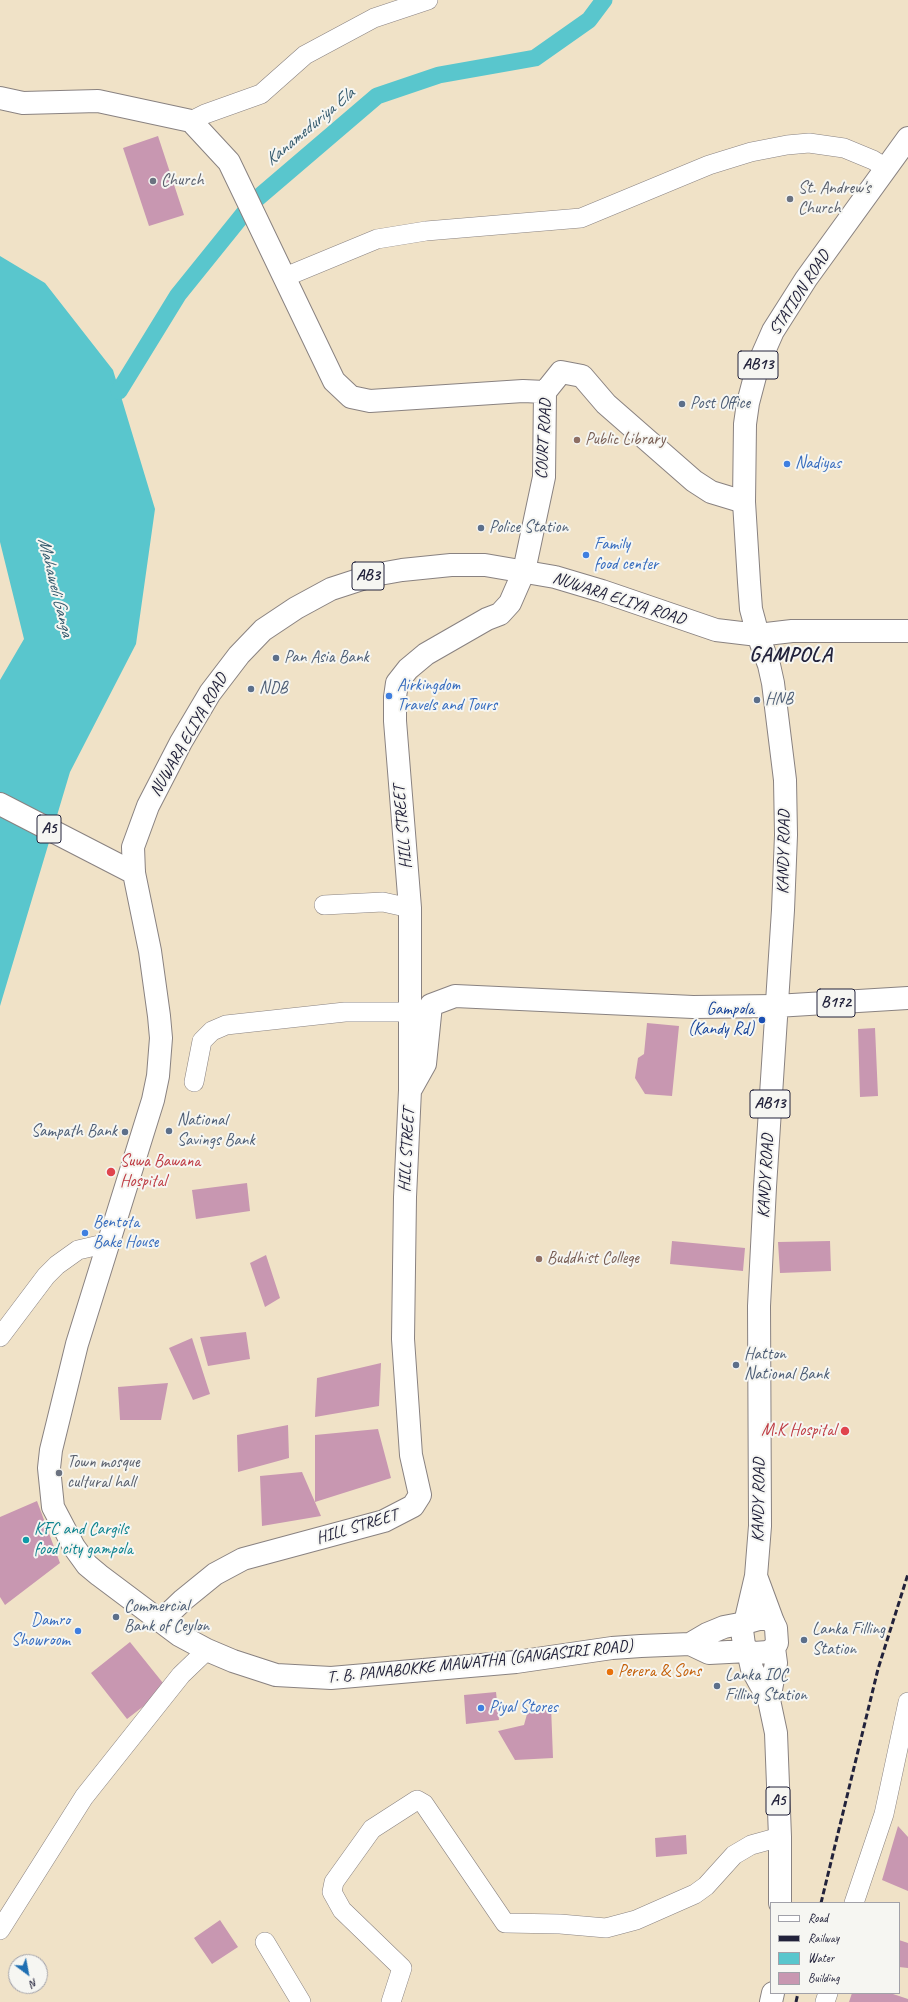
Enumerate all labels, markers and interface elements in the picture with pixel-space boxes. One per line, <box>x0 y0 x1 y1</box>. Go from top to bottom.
water label: Kanameduriya Ela <box>261 83 359 171</box>
place label: Church <box>161 171 204 191</box>
marker: Church <box>148 176 158 186</box>
place label: St. Andrew's Church <box>798 179 871 219</box>
marker: St. Andrew's Church <box>785 194 795 204</box>
street label: STATION ROAD <box>765 247 835 339</box>
road number: AB13 <box>738 351 778 379</box>
place label: Post Office <box>690 394 750 414</box>
street label: COURT ROAD <box>532 398 556 480</box>
marker: Post Office <box>677 399 687 409</box>
place label: Public Library <box>585 430 665 450</box>
marker: Public Library <box>572 435 582 445</box>
place label: Nadiyas <box>795 454 841 474</box>
marker: Nadiyas <box>782 459 792 469</box>
place label: Police Station <box>489 518 568 538</box>
marker: Police Station <box>476 523 486 533</box>
place label: Family food center <box>594 535 658 575</box>
water label: Mahaweli Ganga <box>32 536 78 638</box>
marker: Family food center <box>581 550 591 560</box>
road number: AB3 <box>352 562 384 590</box>
street label: NUWARA ELIYA ROAD <box>550 568 688 630</box>
district label: GAMPOLA <box>750 642 832 668</box>
place label: Pan Asia Bank <box>284 648 369 668</box>
marker: Pan Asia Bank <box>271 653 281 663</box>
street label: NUWARA ELIYA ROAD <box>146 670 232 800</box>
place label: Airkingdom Travels and Tours <box>397 676 497 716</box>
place label: NDB <box>259 679 288 699</box>
marker: NDB <box>246 684 256 694</box>
place label: HNB <box>765 690 793 710</box>
marker: Airkingdom Travels and Tours <box>384 691 394 701</box>
marker: HNB <box>752 695 762 705</box>
street label: HILL STREET <box>389 784 417 870</box>
street label: KANDY ROAD <box>773 810 795 894</box>
road number: A5 <box>37 815 61 843</box>
road number: B172 <box>817 989 855 1017</box>
place label: Gampola (Kandy Rd) <box>688 1000 754 1040</box>
marker: Gampola (Kandy Rd) <box>757 1015 767 1025</box>
road number: AB13 <box>750 1090 790 1118</box>
street label: HILL STREET <box>395 1107 419 1193</box>
place label: National Savings Bank <box>177 1111 255 1151</box>
place label: Sampath Bank <box>31 1122 117 1142</box>
marker: National Savings Bank <box>164 1126 174 1136</box>
marker: Sampath Bank <box>120 1127 130 1137</box>
street label: KANDY ROAD <box>754 1133 778 1219</box>
place label: Suwa Bawana Hospital <box>120 1152 200 1192</box>
marker: Suwa Bawana Hospital <box>105 1166 117 1178</box>
place label: Bentota Bake House <box>93 1213 158 1253</box>
marker: Bentota Bake House <box>80 1228 90 1238</box>
place label: Buddhist College <box>547 1249 639 1269</box>
marker: Buddhist College <box>534 1254 544 1264</box>
place label: Hatton National Bank <box>744 1345 829 1385</box>
marker: Hatton National Bank <box>731 1360 741 1370</box>
place label: M.K Hospital <box>761 1421 836 1441</box>
marker: M.K Hospital <box>839 1425 851 1437</box>
place label: Town mosque cultural hall <box>67 1453 140 1493</box>
street label: KANDY ROAD <box>748 1458 770 1542</box>
marker: Town mosque cultural hall <box>54 1468 64 1478</box>
street label: HILL STREET <box>314 1505 400 1549</box>
place label: KFC and Cargils food city gampola <box>34 1520 133 1560</box>
marker: KFC and Cargils food city gampola <box>21 1535 31 1545</box>
place label: Commercial Bank of Ceylon <box>124 1597 209 1637</box>
place label: Damro Showroom <box>11 1611 70 1651</box>
marker: Commercial Bank of Ceylon <box>111 1612 121 1622</box>
place label: Lanka Filling Station <box>812 1620 885 1660</box>
marker: Damro Showroom <box>73 1626 83 1636</box>
marker: Lanka Filling Station <box>799 1635 809 1645</box>
street label: T. B. PANABOKKE MAWATHA (GANGASIRI ROAD) <box>326 1636 634 1688</box>
place label: Perera & Sons <box>618 1662 701 1682</box>
place label: Lanka IOC Filling Station <box>725 1666 807 1706</box>
marker: Perera & Sons <box>605 1667 615 1677</box>
marker: Lanka IOC Filling Station <box>712 1681 722 1691</box>
place label: Piyal Stores <box>489 1698 558 1718</box>
marker: Piyal Stores <box>476 1703 486 1713</box>
road number: A5 <box>766 1787 790 1815</box>
legend <box>770 1902 900 1994</box>
text: Road <box>808 1910 828 1926</box>
text: Railway <box>808 1930 839 1946</box>
text: Water <box>808 1950 834 1966</box>
north arrow <box>8 1954 48 1994</box>
text: Building <box>808 1970 840 1986</box>
text: N <box>27 1976 40 1991</box>

